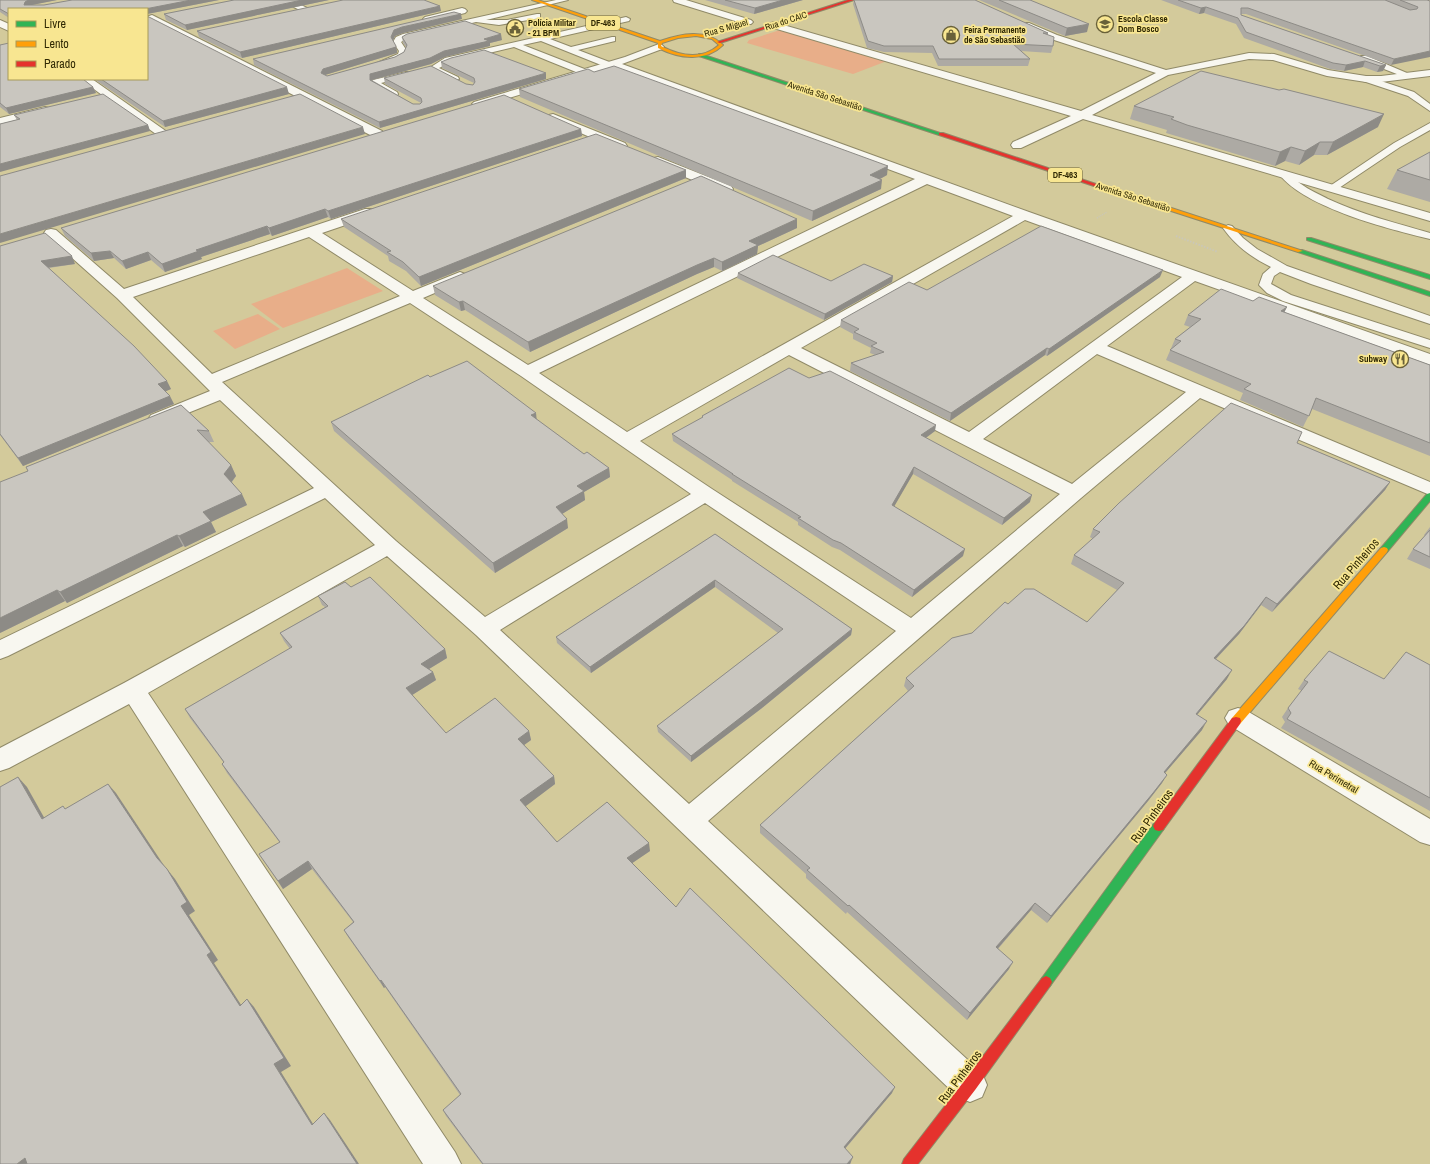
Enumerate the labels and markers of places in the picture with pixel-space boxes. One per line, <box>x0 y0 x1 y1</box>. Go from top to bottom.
place label: Escola Classe Dom Bosco <box>1118 13 1168 35</box>
school or university icon: Escola Classe Dom Bosco <box>1095 14 1115 34</box>
place label: Polícia Militar - 21 BPM <box>528 17 576 39</box>
public building icon: Polícia Militar - 21 BPM <box>505 18 525 38</box>
place label: Feira Permanente de São Sebastião <box>964 24 1026 46</box>
shop icon: Feira Permanente de São Sebastião <box>941 25 961 45</box>
restaurant icon: Subway <box>1390 349 1410 369</box>
place label: Subway <box>1359 353 1388 365</box>

